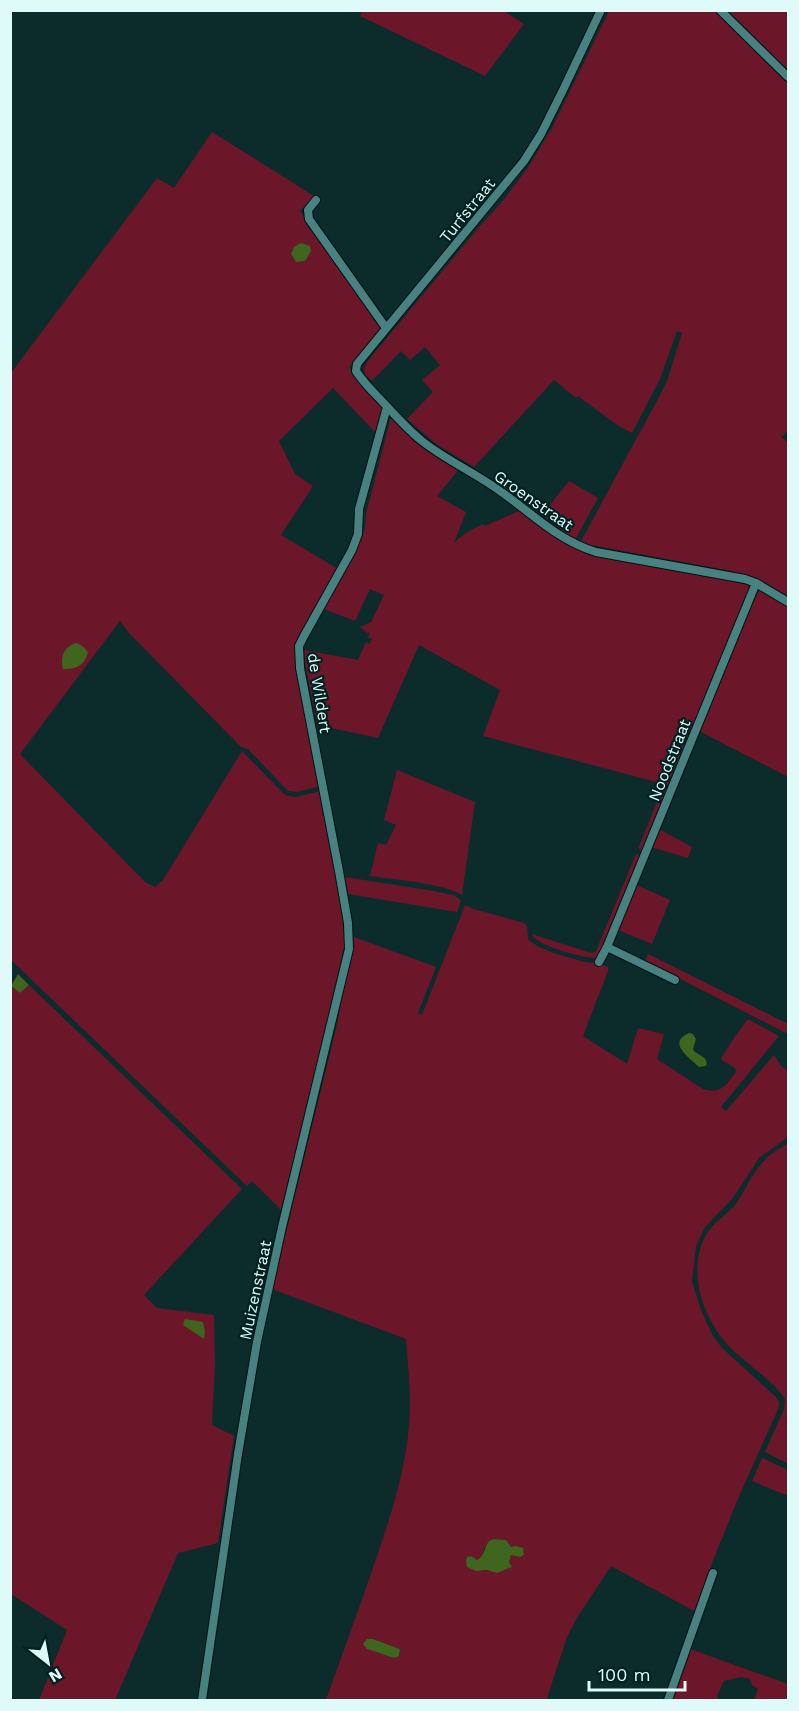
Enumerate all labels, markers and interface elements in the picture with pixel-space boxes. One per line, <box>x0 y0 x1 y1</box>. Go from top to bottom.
street label: Turfstraat <box>436 174 499 246</box>
street label: Groenstraat <box>490 466 577 535</box>
street label: de Wildert <box>304 652 335 735</box>
street label: Noodstraat <box>644 716 695 804</box>
street label: Muizenstraat <box>236 1238 275 1342</box>
north arrow <box>18 1633 78 1693</box>
scale bar <box>589 1654 685 1692</box>
text: N <box>45 1664 65 1687</box>
text: 100 m <box>598 1664 651 1685</box>

